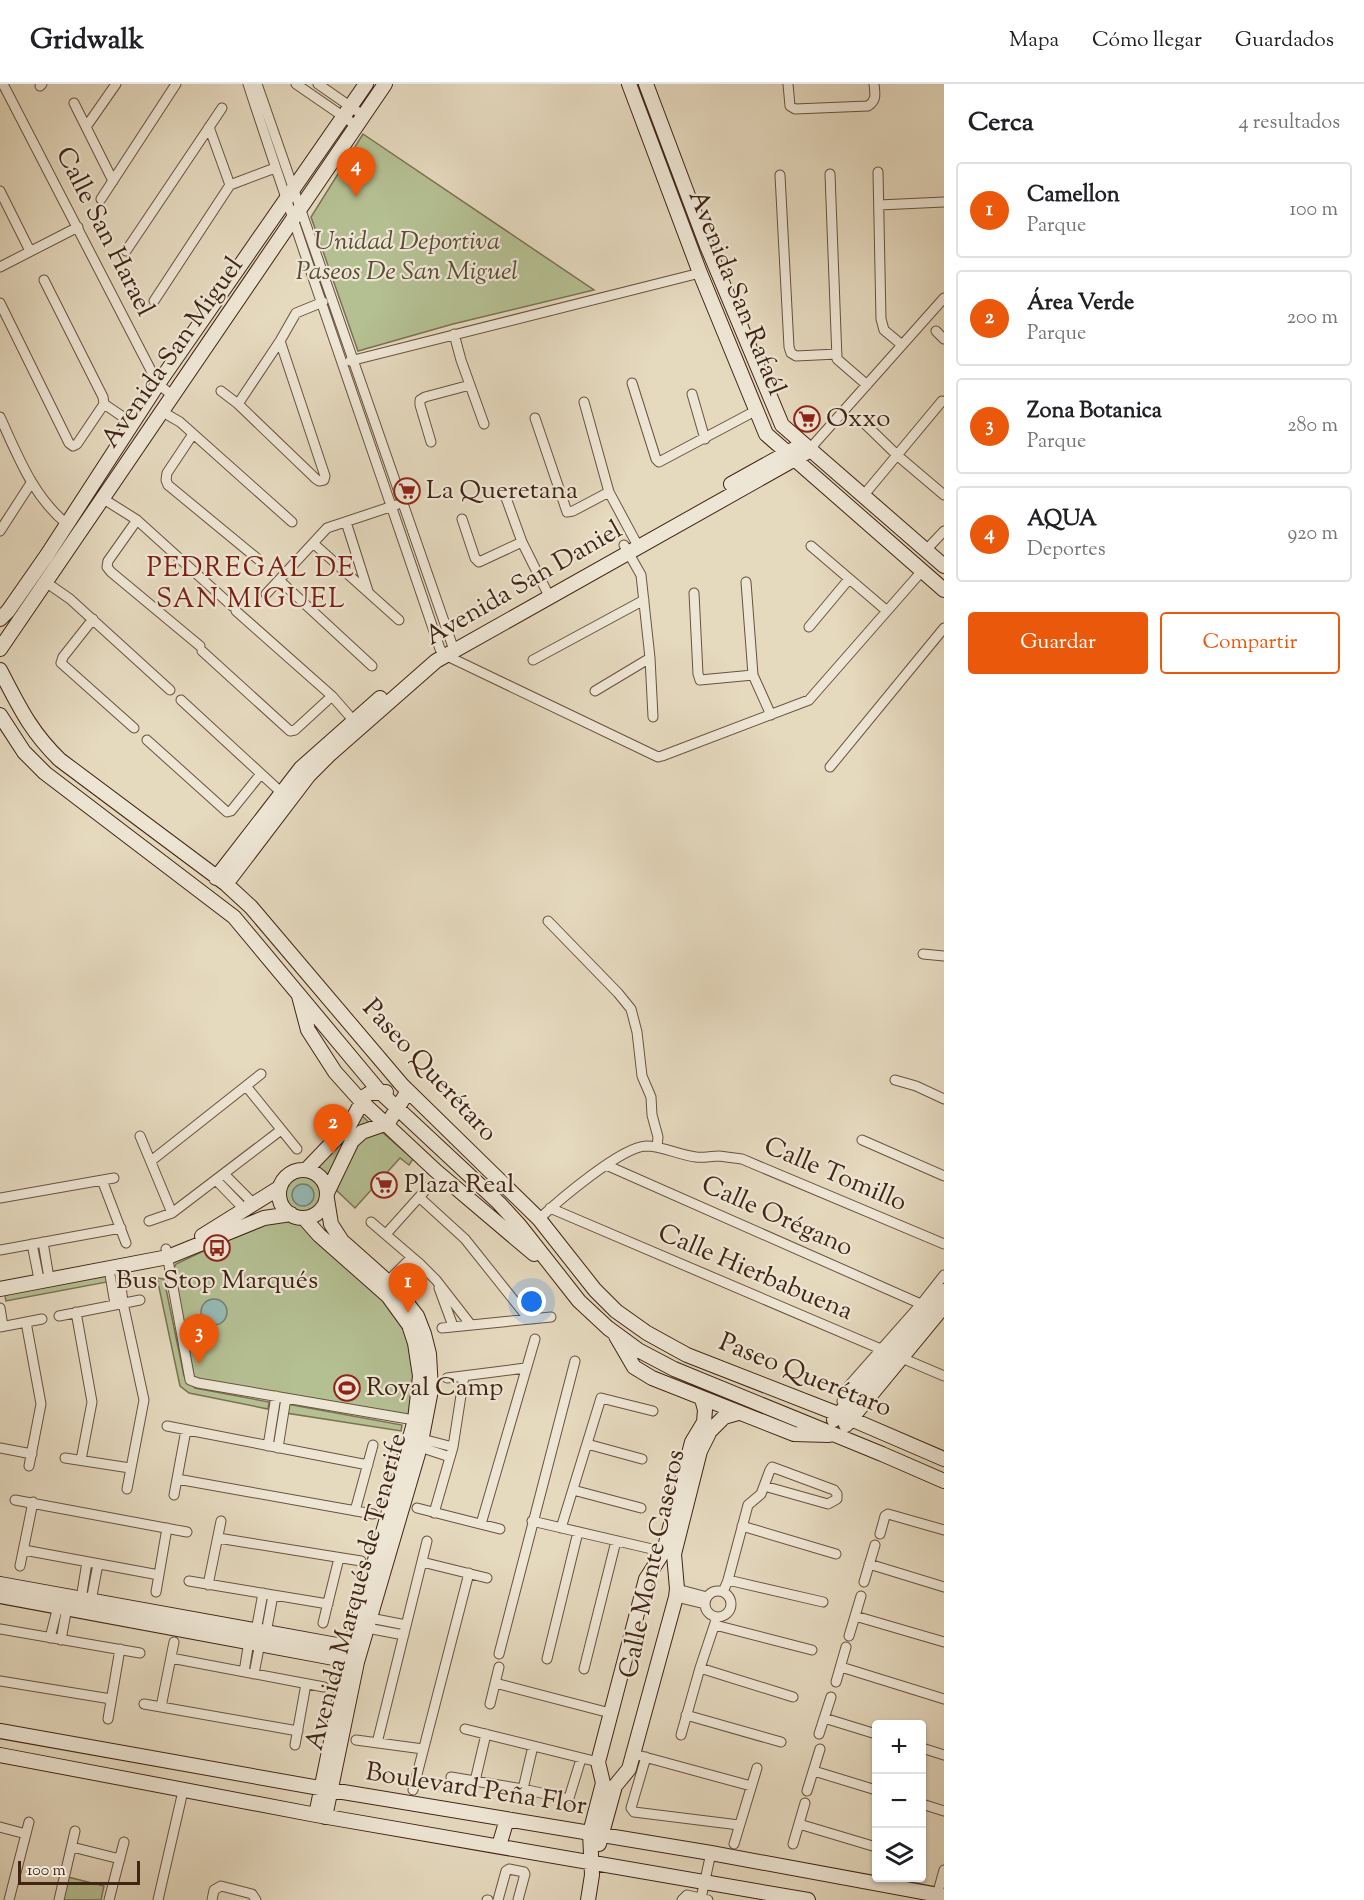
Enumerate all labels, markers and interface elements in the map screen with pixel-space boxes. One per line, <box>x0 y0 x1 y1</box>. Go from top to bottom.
text: Gridwalk <box>30 21 144 61</box>
text: Mapa <box>1009 26 1059 56</box>
text: Cómo llegar <box>1092 26 1202 56</box>
text: Guardados <box>1235 26 1334 56</box>
text: Cerca <box>968 105 1034 142</box>
text: 4 resultados <box>1238 109 1340 138</box>
street label: Calle San Harael <box>45 141 163 323</box>
pin: 4 <box>336 147 376 197</box>
text: Camellon <box>1027 180 1120 212</box>
street label: Avenida San Rafaél <box>678 185 794 401</box>
text: 1 <box>986 196 993 225</box>
text: 100 m <box>1289 196 1338 225</box>
text: Parque <box>1027 212 1086 241</box>
park label: Unidad Deportiva Paseos De San Miguel <box>296 224 518 291</box>
street label: Avenida San Miguel <box>93 250 253 456</box>
text: Área Verde <box>1027 288 1134 320</box>
text: 2 <box>985 304 994 333</box>
text: 200 m <box>1287 304 1338 333</box>
text: Parque <box>1027 320 1086 349</box>
text: Zona Botanica <box>1027 396 1162 428</box>
place label: Oxxo <box>826 401 891 438</box>
supermarket icon: Oxxo <box>792 404 822 434</box>
text: 3 <box>985 412 994 441</box>
text: 280 m <box>1287 412 1338 441</box>
text: Parque <box>1027 428 1086 457</box>
place label: La Queretana <box>426 473 578 510</box>
supermarket icon: La Queretana <box>392 476 422 506</box>
text: AQUA <box>1027 504 1097 536</box>
street label: Avenida San Daniel <box>418 512 630 656</box>
text: 4 <box>984 520 995 549</box>
text: 920 m <box>1288 520 1338 549</box>
text: Deportes <box>1027 536 1106 565</box>
district label: PEDREGAL DE SAN MIGUEL <box>147 550 355 620</box>
button: Guardar <box>968 612 1148 674</box>
button: Compartir <box>1160 612 1340 674</box>
street label: Paseo Querétaro <box>353 991 505 1151</box>
pin: 2 <box>314 1104 352 1154</box>
street label: Calle Tomillo <box>758 1128 912 1222</box>
place label: Plaza Real <box>404 1167 515 1204</box>
street label: Calle Orégano <box>695 1167 859 1267</box>
supermarket icon: Plaza Real <box>369 1170 399 1200</box>
street label: Calle Hierbabuena <box>652 1215 858 1331</box>
bus stop icon: Bus Stop Marqués <box>202 1233 232 1263</box>
place label: Bus Stop Marqués <box>116 1263 318 1300</box>
pin: 1 <box>388 1264 428 1313</box>
your location <box>517 1287 546 1316</box>
pin: 3 <box>180 1314 218 1364</box>
street label: Paseo Querétaro <box>713 1324 897 1428</box>
place label: Royal Camp <box>366 1370 503 1407</box>
sports icon: Royal Camp <box>332 1373 362 1403</box>
street label: Avenida Marqués de Tenerife <box>297 1429 417 1755</box>
street label: Calle Monte Caseros <box>611 1446 695 1682</box>
map controls <box>872 1720 926 1882</box>
button: + <box>872 1720 926 1774</box>
street label: Boulevard Peña Flor <box>363 1754 589 1826</box>
button: − <box>872 1774 926 1828</box>
button: layers <box>872 1828 926 1882</box>
scale bar <box>18 1858 140 1886</box>
text: 100 m <box>27 1860 66 1883</box>

